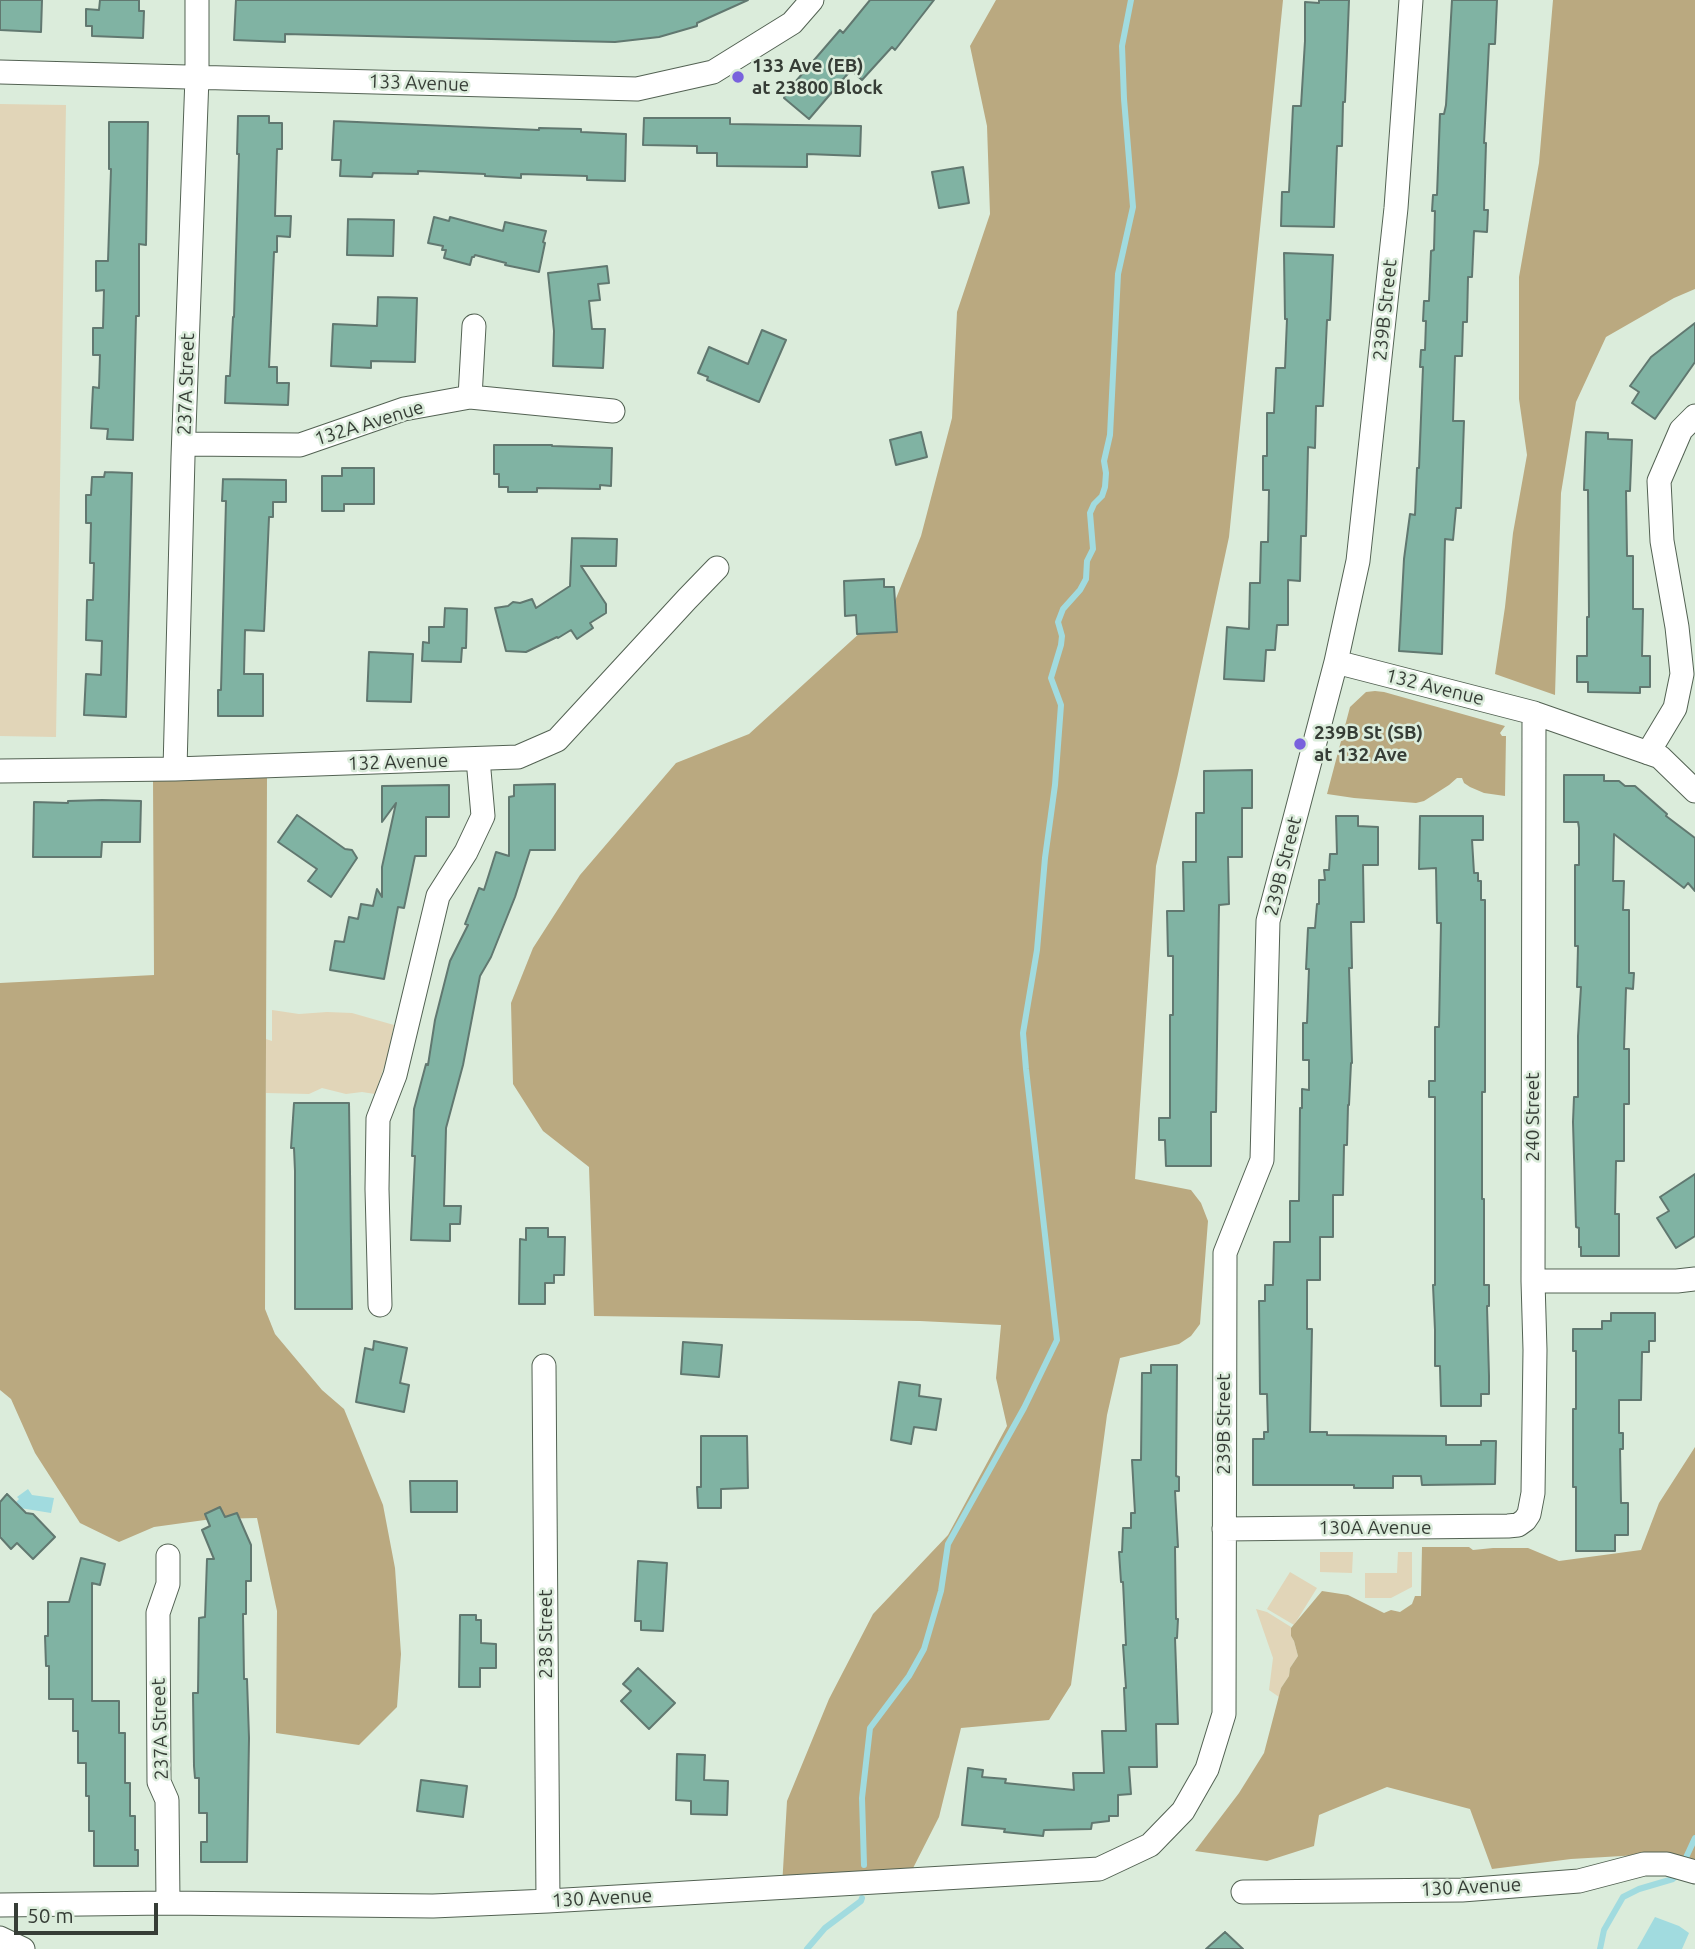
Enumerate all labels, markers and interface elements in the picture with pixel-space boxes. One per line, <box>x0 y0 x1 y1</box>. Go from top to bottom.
place label: 133 Ave (EB) at 23800 Block <box>752 55 883 99</box>
marker: 133 Ave (EB) at 23800 Block <box>730 69 746 85</box>
street label: 133 Avenue <box>368 70 470 96</box>
street label: 239B Street <box>1368 258 1402 362</box>
street label: 237A Street <box>173 333 199 435</box>
street label: 132A Avenue <box>312 396 426 450</box>
street label: 132 Avenue <box>1383 664 1487 710</box>
place label: 239B St (SB) at 132 Ave <box>1314 722 1423 766</box>
marker: 239B St (SB) at 132 Ave <box>1292 736 1308 752</box>
street label: 132 Avenue <box>347 749 449 775</box>
street label: 239B Street <box>1260 814 1306 918</box>
street label: 240 Street <box>1522 1072 1544 1162</box>
street label: 239B Street <box>1213 1373 1235 1475</box>
street label: 130A Avenue <box>1319 1517 1431 1539</box>
street label: 238 Street <box>535 1589 557 1679</box>
street label: 237A Street <box>147 1678 173 1780</box>
street label: 130 Avenue <box>1420 1873 1522 1901</box>
street label: 130 Avenue <box>551 1884 653 1912</box>
scale bar <box>18 1890 161 1934</box>
text: 50 m <box>27 1903 74 1927</box>

